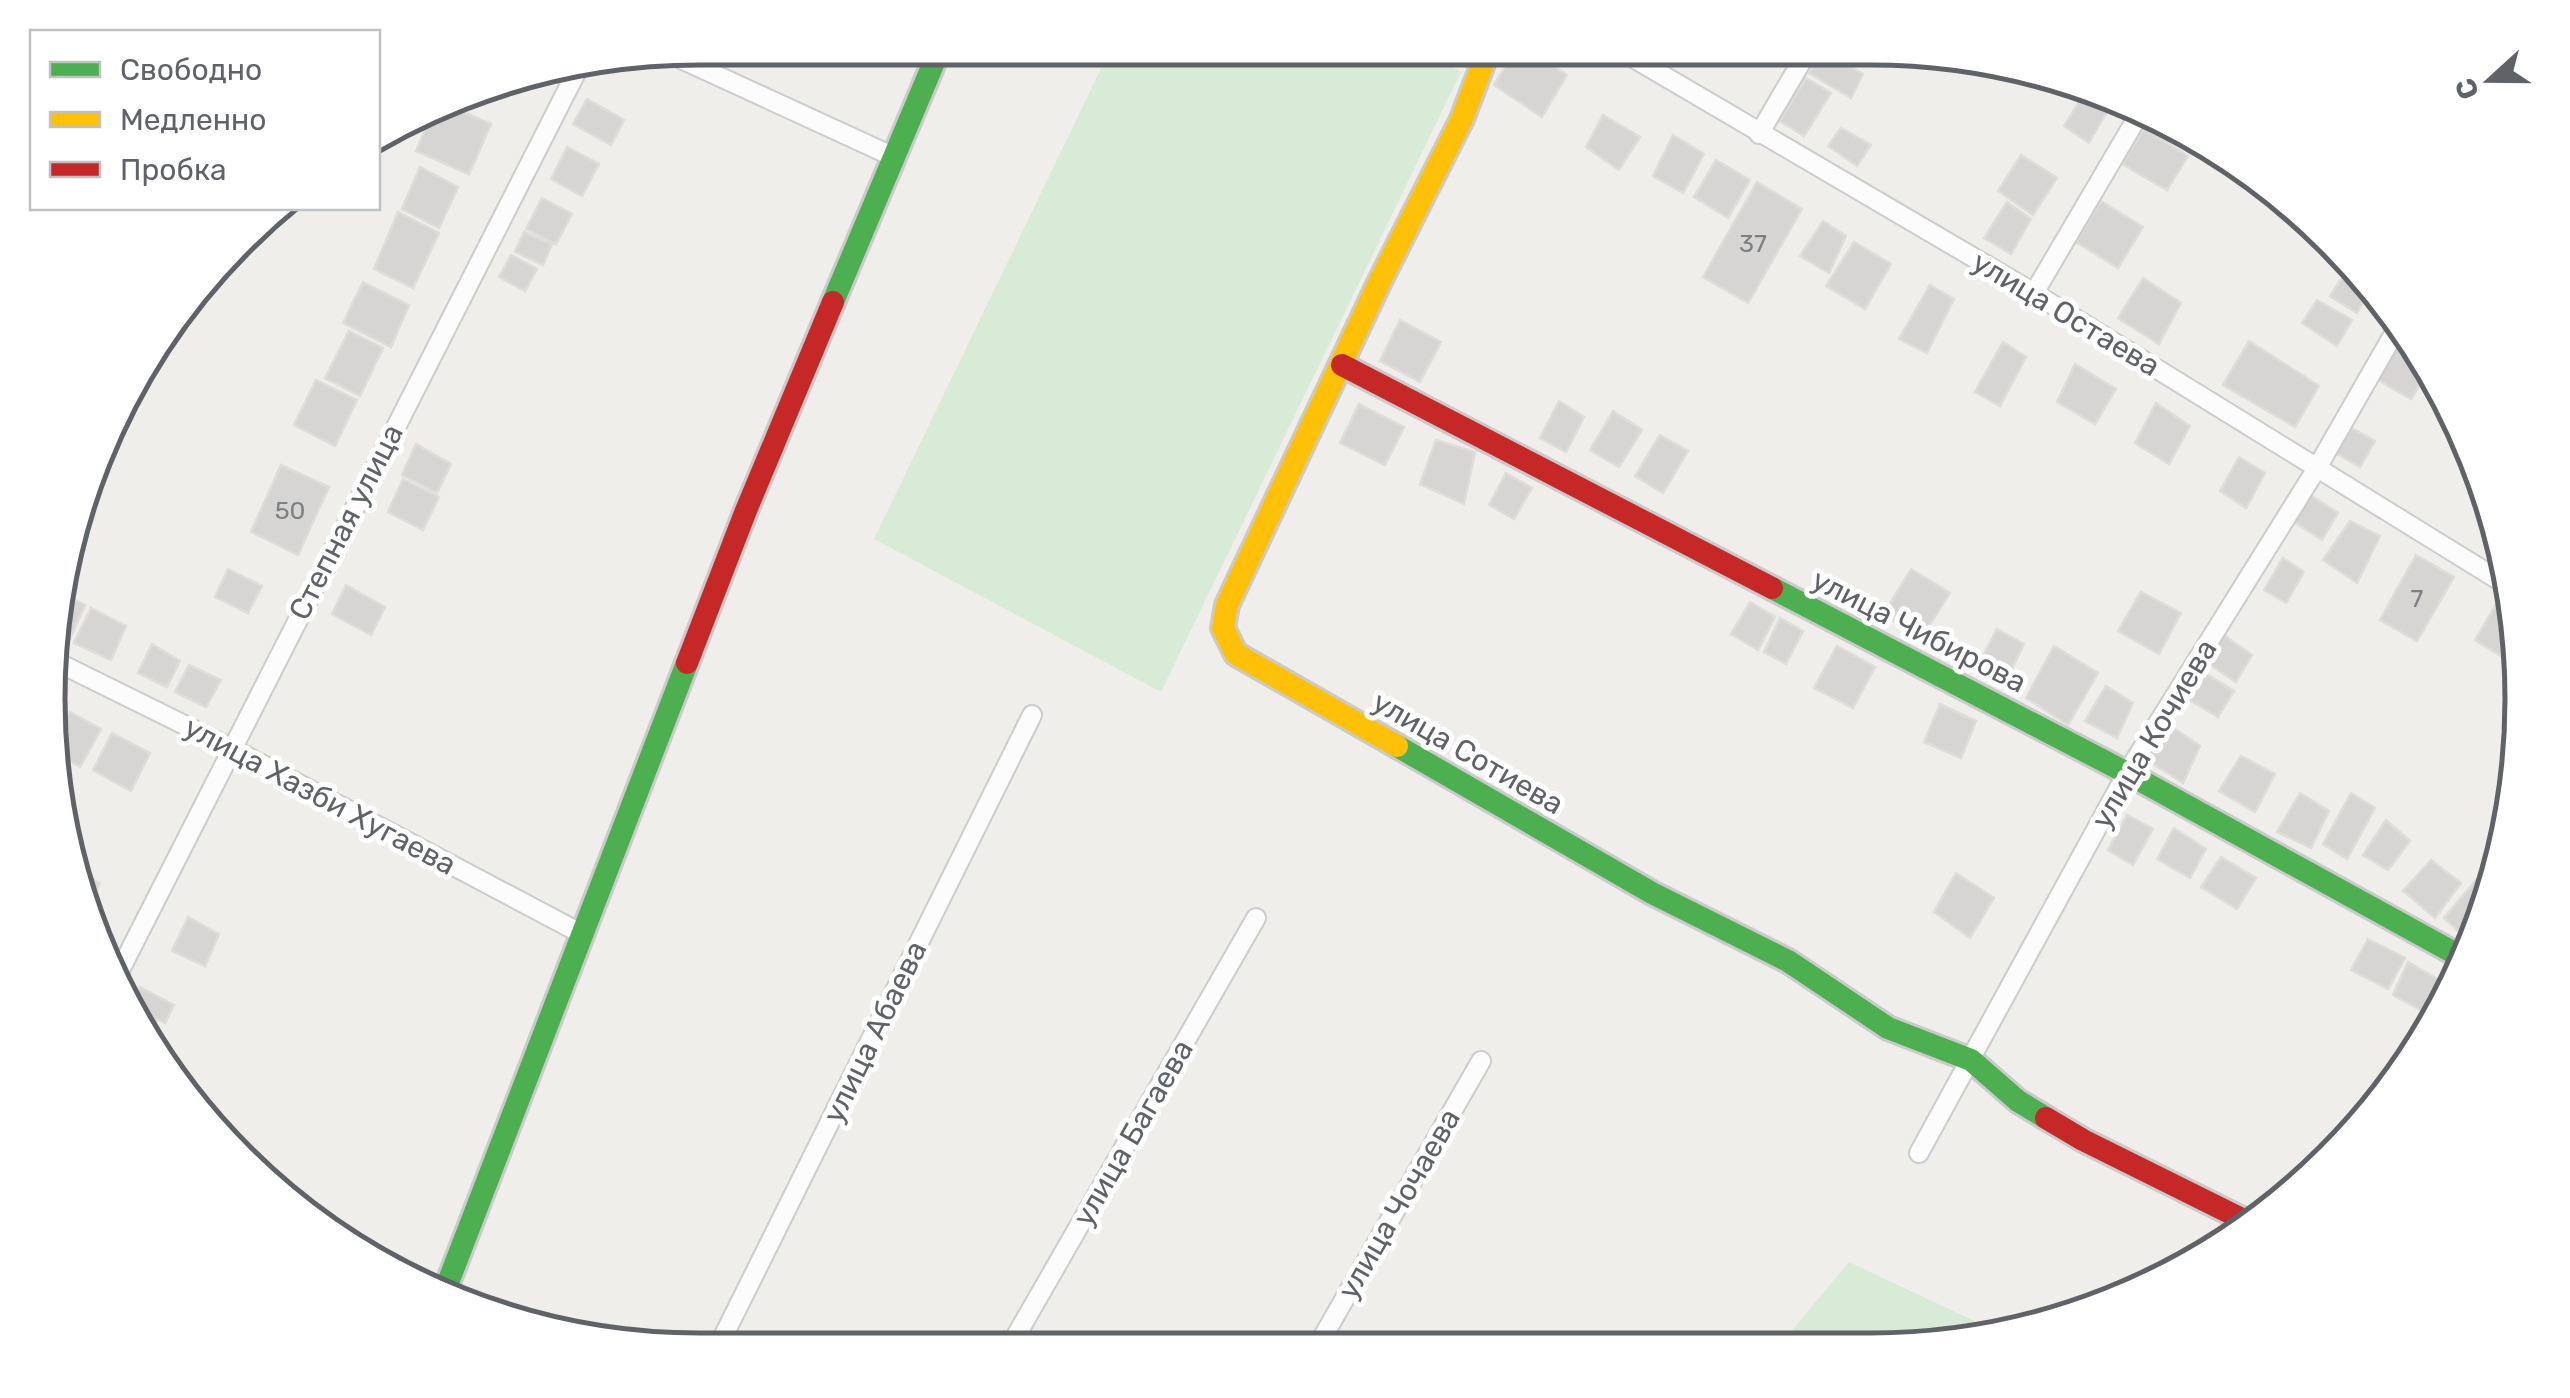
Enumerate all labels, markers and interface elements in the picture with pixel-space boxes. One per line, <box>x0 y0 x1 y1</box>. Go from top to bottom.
legend <box>30 30 380 210</box>
north arrow <box>2440 30 2540 130</box>
text: Свободно <box>120 52 262 88</box>
text: С <box>2448 74 2486 104</box>
text: Медленно <box>120 102 267 138</box>
text: Пробка <box>120 152 227 188</box>
house number: 37 <box>1739 229 1767 258</box>
street label: улица Остаева <box>1966 244 2166 384</box>
street label: Степная улица <box>281 418 411 626</box>
house number: 50 <box>275 496 305 525</box>
street label: улица Чибирова <box>1806 561 2032 701</box>
house number: 7 <box>2411 584 2424 613</box>
street label: улица Кочиева <box>2083 633 2225 835</box>
street label: улица Сотиева <box>1366 684 1570 822</box>
street label: улица Хазби Хугаева <box>178 709 462 883</box>
street label: улица Абаева <box>815 935 935 1129</box>
street label: улица Багаева <box>1065 1033 1201 1233</box>
street label: улица Чочаева <box>1330 1102 1468 1306</box>

